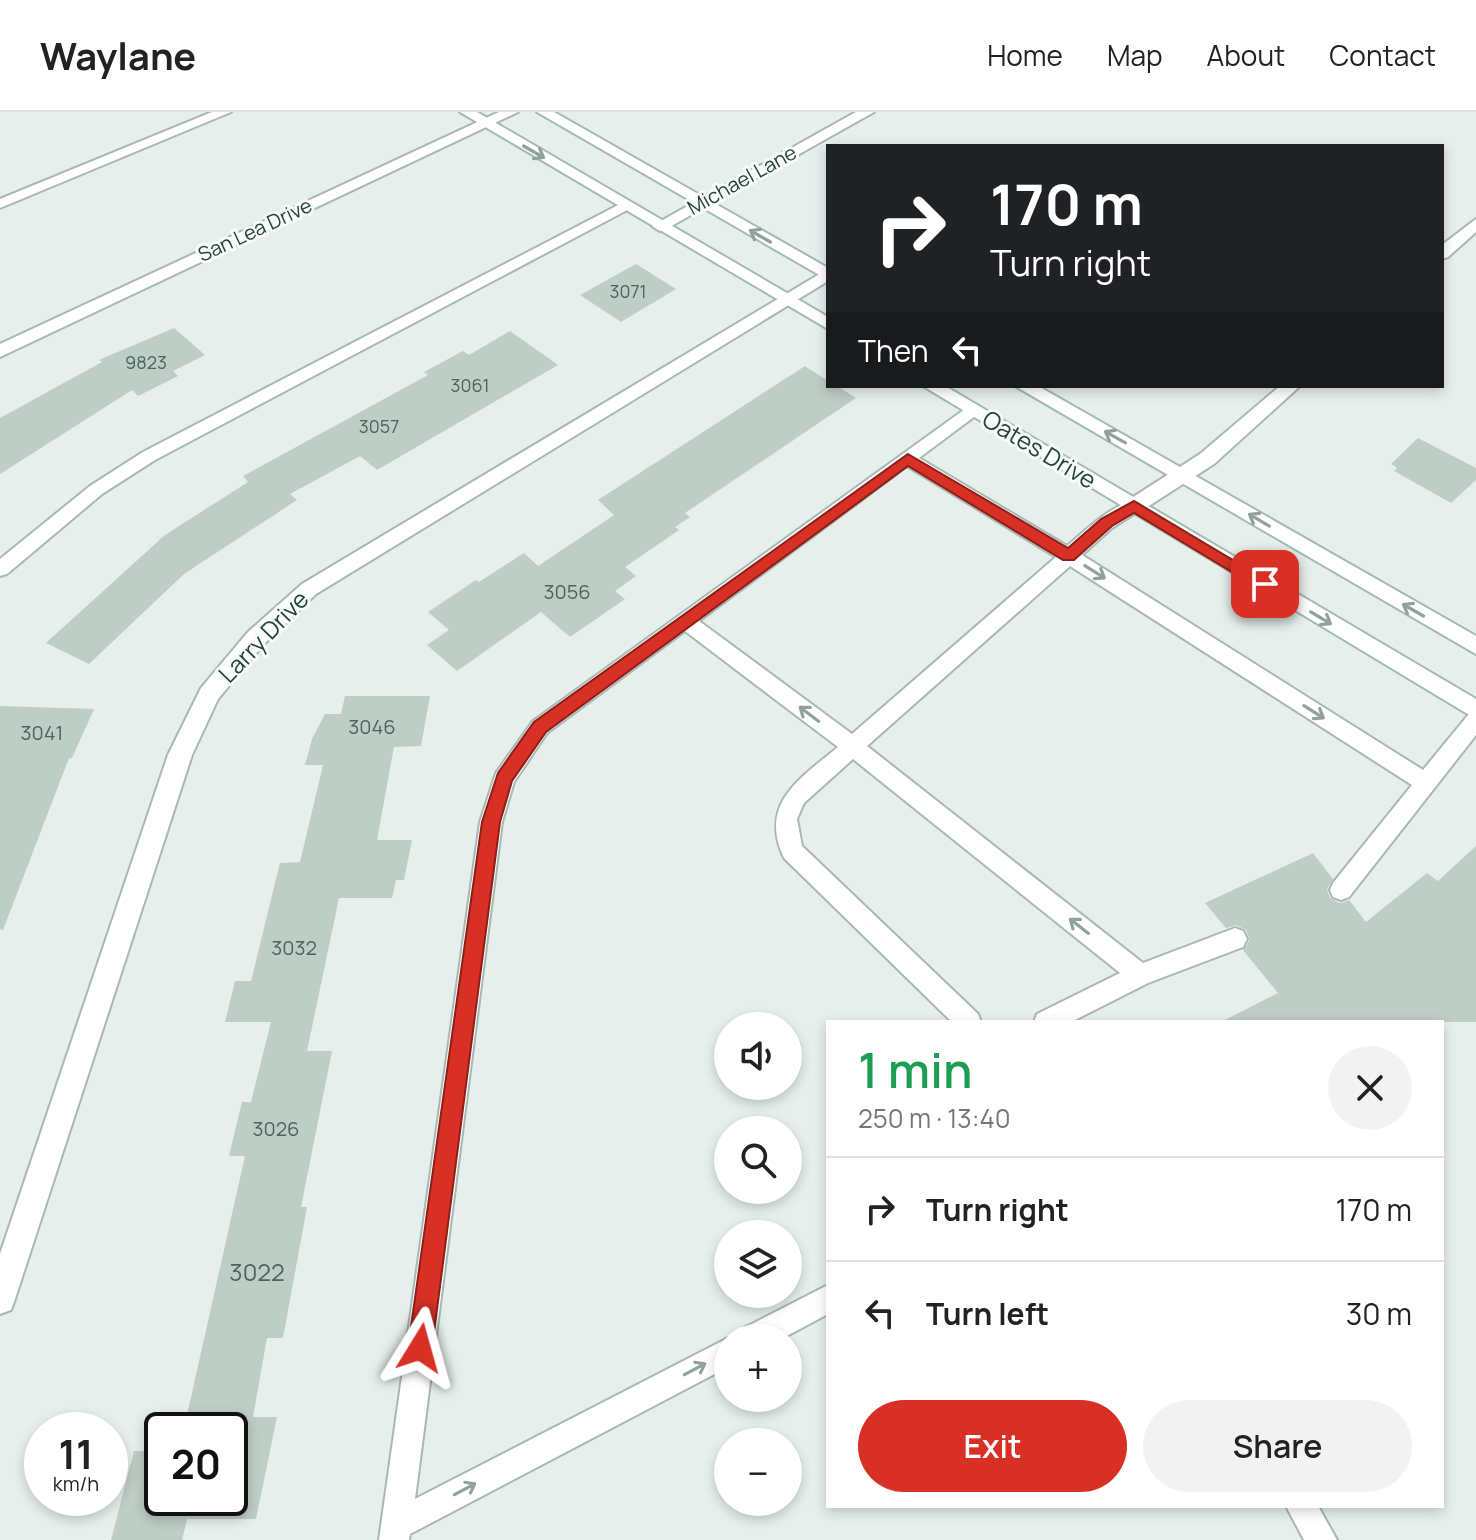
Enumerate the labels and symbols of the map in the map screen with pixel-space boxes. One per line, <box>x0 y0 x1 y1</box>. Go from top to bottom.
street label: Michael Lane <box>682 138 801 221</box>
one-way arrow <box>522 144 545 160</box>
street label: San Lea Drive <box>193 191 316 268</box>
one-way arrow <box>749 228 772 244</box>
house number: 3071 <box>610 279 647 303</box>
house number: 9823 <box>125 350 167 374</box>
house number: 3061 <box>451 373 489 397</box>
street label: Oates Drive <box>977 402 1103 496</box>
house number: 3057 <box>359 414 399 438</box>
one-way arrow <box>1104 429 1128 444</box>
one-way arrow <box>1248 512 1271 528</box>
pin <box>1231 550 1299 618</box>
one-way arrow <box>1083 564 1105 581</box>
house number: 3056 <box>543 578 591 605</box>
street label: Larry Drive <box>211 583 315 689</box>
one-way arrow <box>1402 602 1425 618</box>
one-way arrow <box>1309 610 1332 626</box>
one-way arrow <box>1302 704 1325 720</box>
one-way arrow <box>798 706 820 722</box>
house number: 3046 <box>348 713 396 740</box>
house number: 3041 <box>21 719 63 746</box>
one-way arrow <box>1069 918 1090 935</box>
house number: 3032 <box>271 934 317 961</box>
house number: 3026 <box>252 1115 300 1142</box>
house number: 3022 <box>229 1255 285 1288</box>
position arrow <box>378 1306 462 1390</box>
one-way arrow <box>683 1360 707 1376</box>
speed limit sign: 20 <box>144 1412 248 1516</box>
one-way arrow <box>453 1481 476 1497</box>

